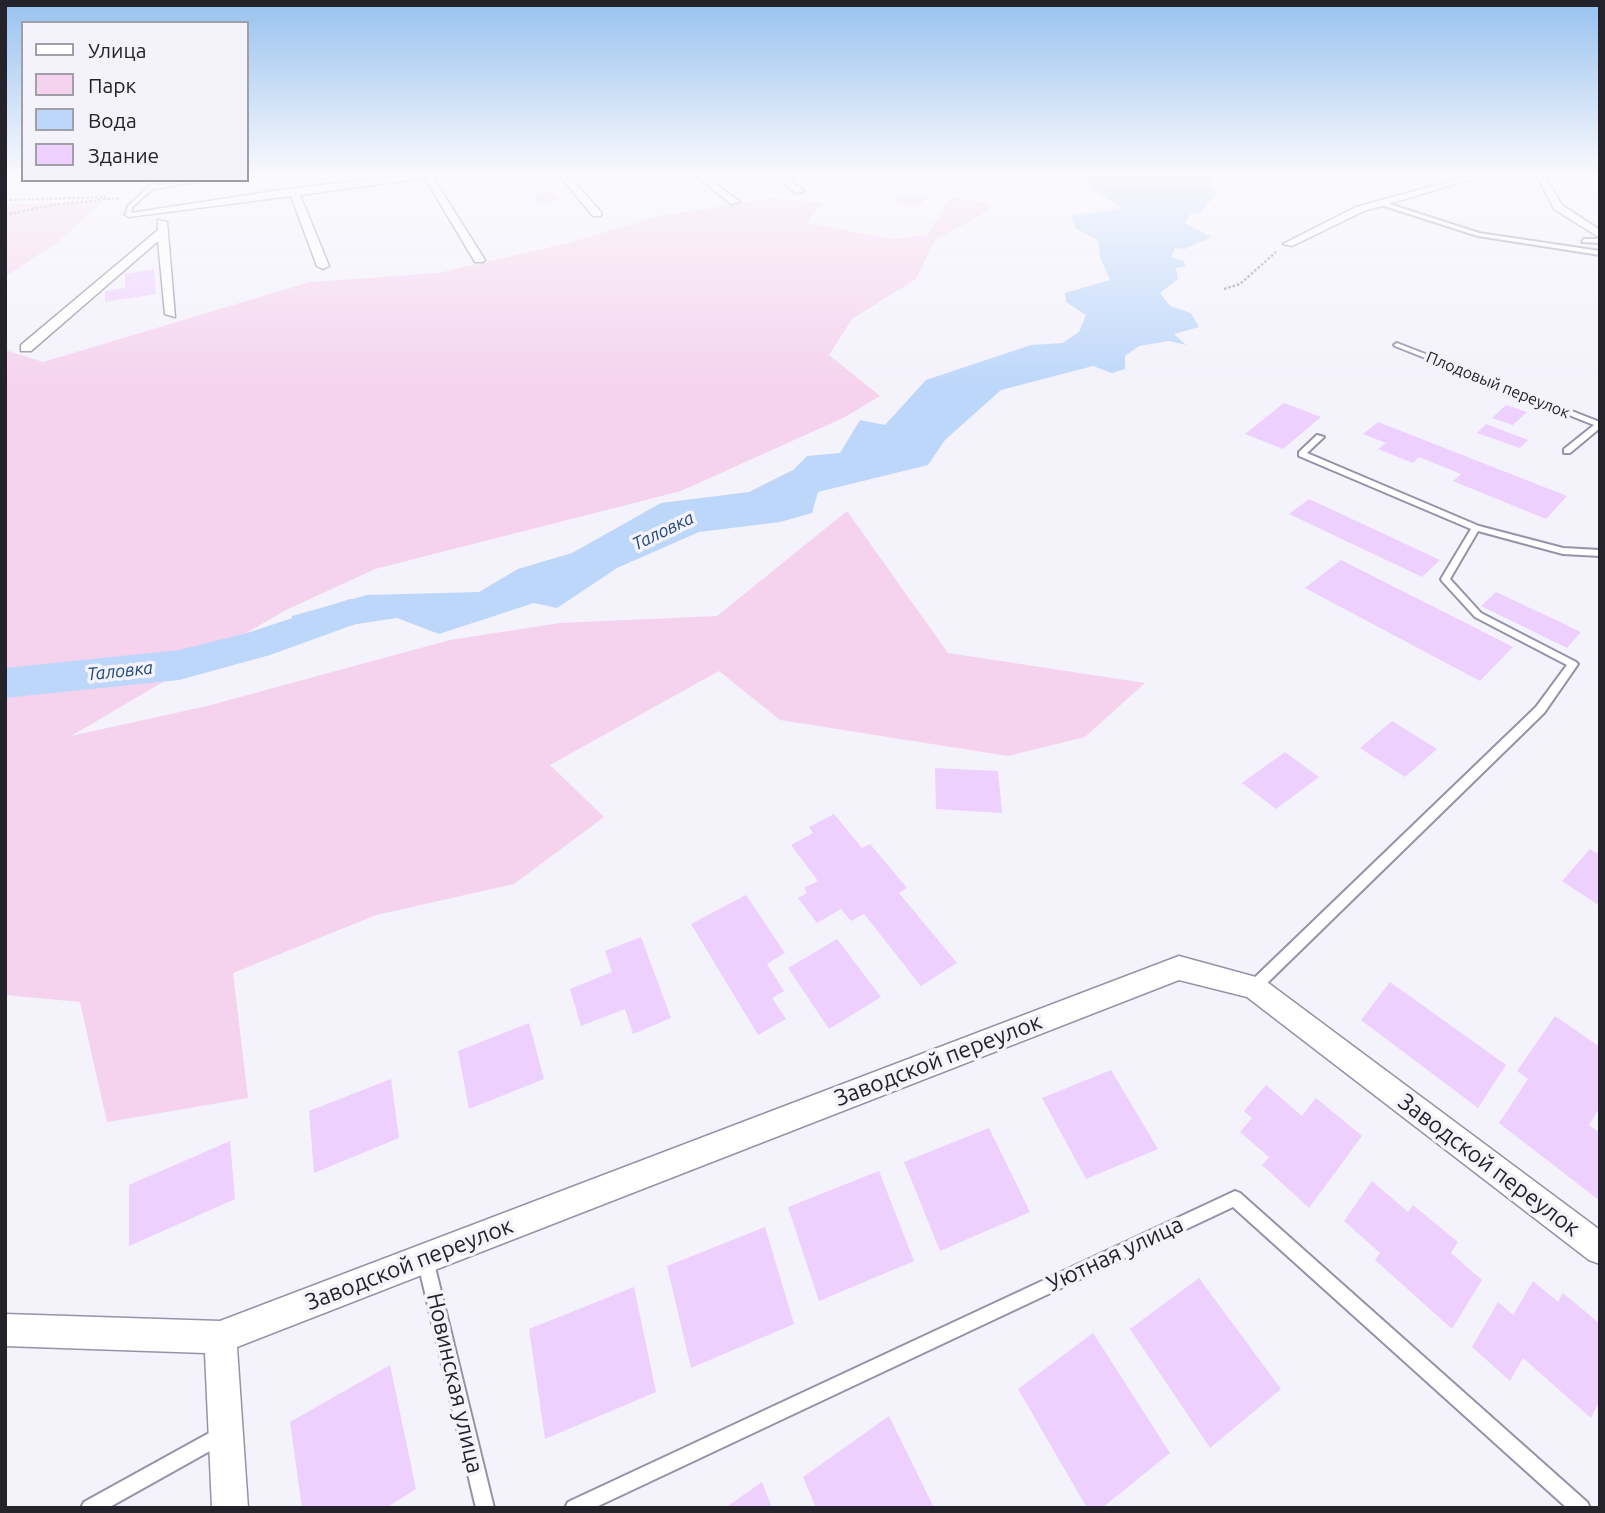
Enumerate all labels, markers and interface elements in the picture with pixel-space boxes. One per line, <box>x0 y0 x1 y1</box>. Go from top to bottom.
legend <box>21 21 248 182</box>
text: Улица <box>88 38 146 62</box>
text: Парк <box>88 73 136 97</box>
text: Вода <box>88 108 137 132</box>
text: Здание <box>88 143 159 167</box>
street label: Плодовый переулок <box>1423 347 1573 423</box>
water label: Таловка <box>629 507 697 555</box>
water label: Таловка <box>86 657 154 685</box>
street label: Заводской переулок <box>830 1008 1046 1112</box>
street label: Заводской переулок <box>1393 1088 1585 1242</box>
street label: Уютная улица <box>1043 1210 1187 1298</box>
street label: Заводской переулок <box>301 1212 517 1316</box>
street label: Новинская улица <box>421 1290 489 1476</box>

